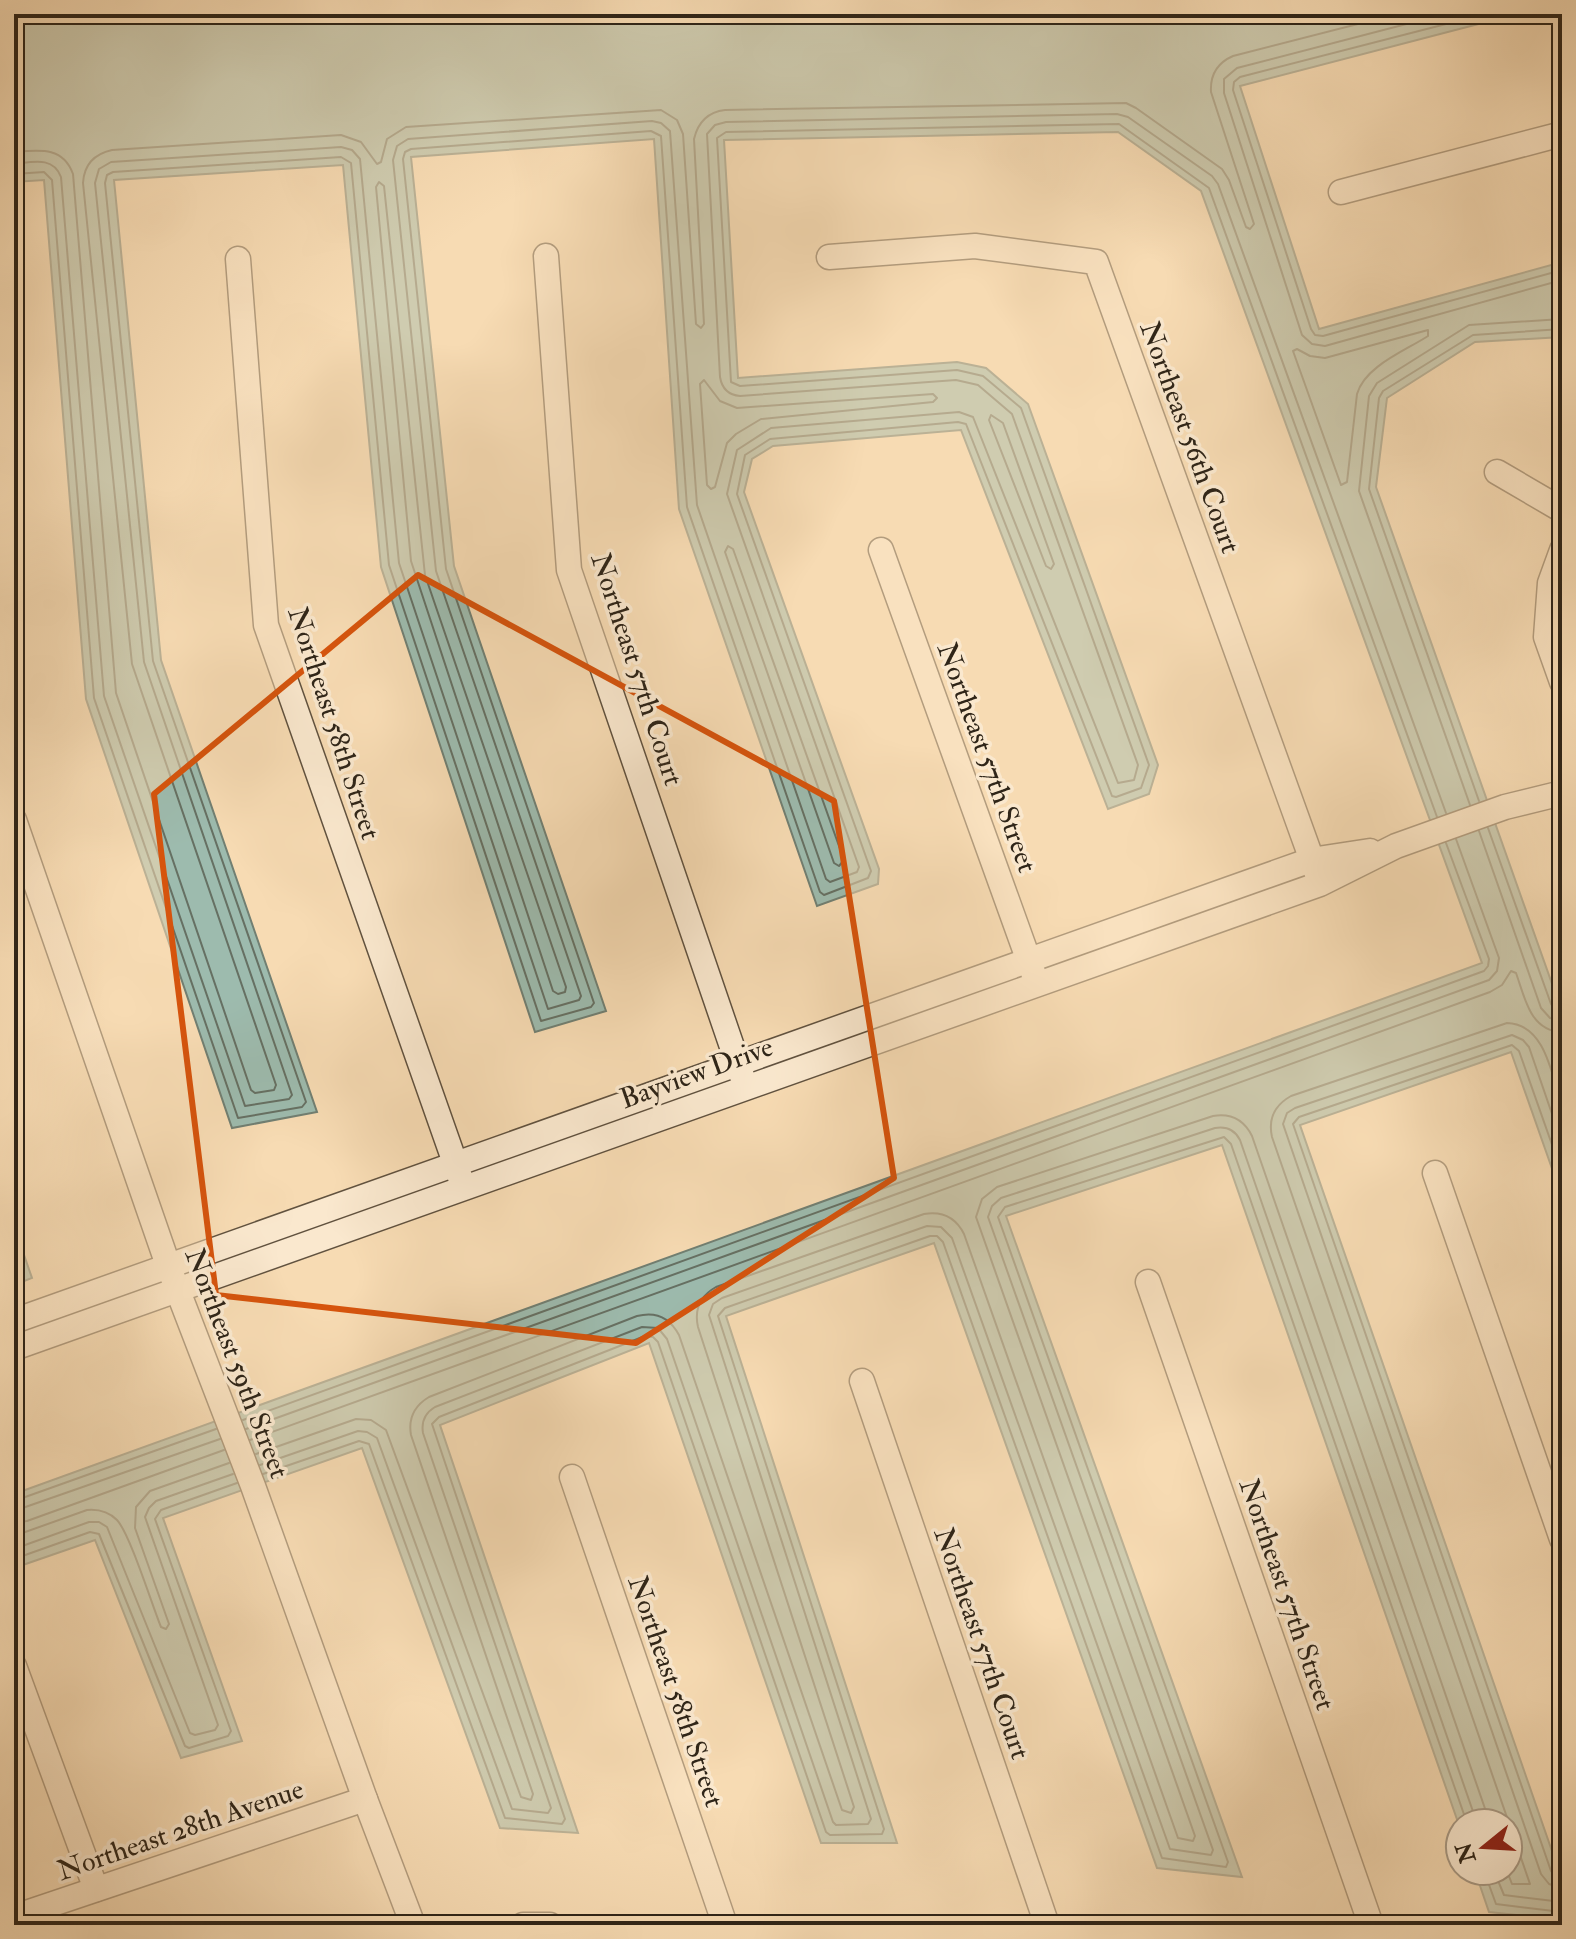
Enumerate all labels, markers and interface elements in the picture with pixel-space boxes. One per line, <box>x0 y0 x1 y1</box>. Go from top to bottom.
street label: Northeast 56th Court <box>1131 317 1248 558</box>
street label: Northeast 57th Court <box>582 549 691 790</box>
street label: Northeast 58th Street <box>279 603 388 844</box>
street label: Northeast 57th Street <box>929 638 1044 877</box>
street label: Bayview Drive <box>615 1029 778 1117</box>
street label: Northeast 59th Street <box>177 1244 297 1484</box>
street label: Northeast 57th Street <box>1231 1474 1343 1715</box>
street label: Northeast 57th Court <box>926 1523 1038 1764</box>
street label: Northeast 58th Street <box>620 1571 732 1812</box>
street label: Northeast 28th Avenue <box>53 1772 308 1889</box>
north arrow <box>1444 1807 1524 1887</box>
text: N <box>1449 1839 1483 1868</box>

